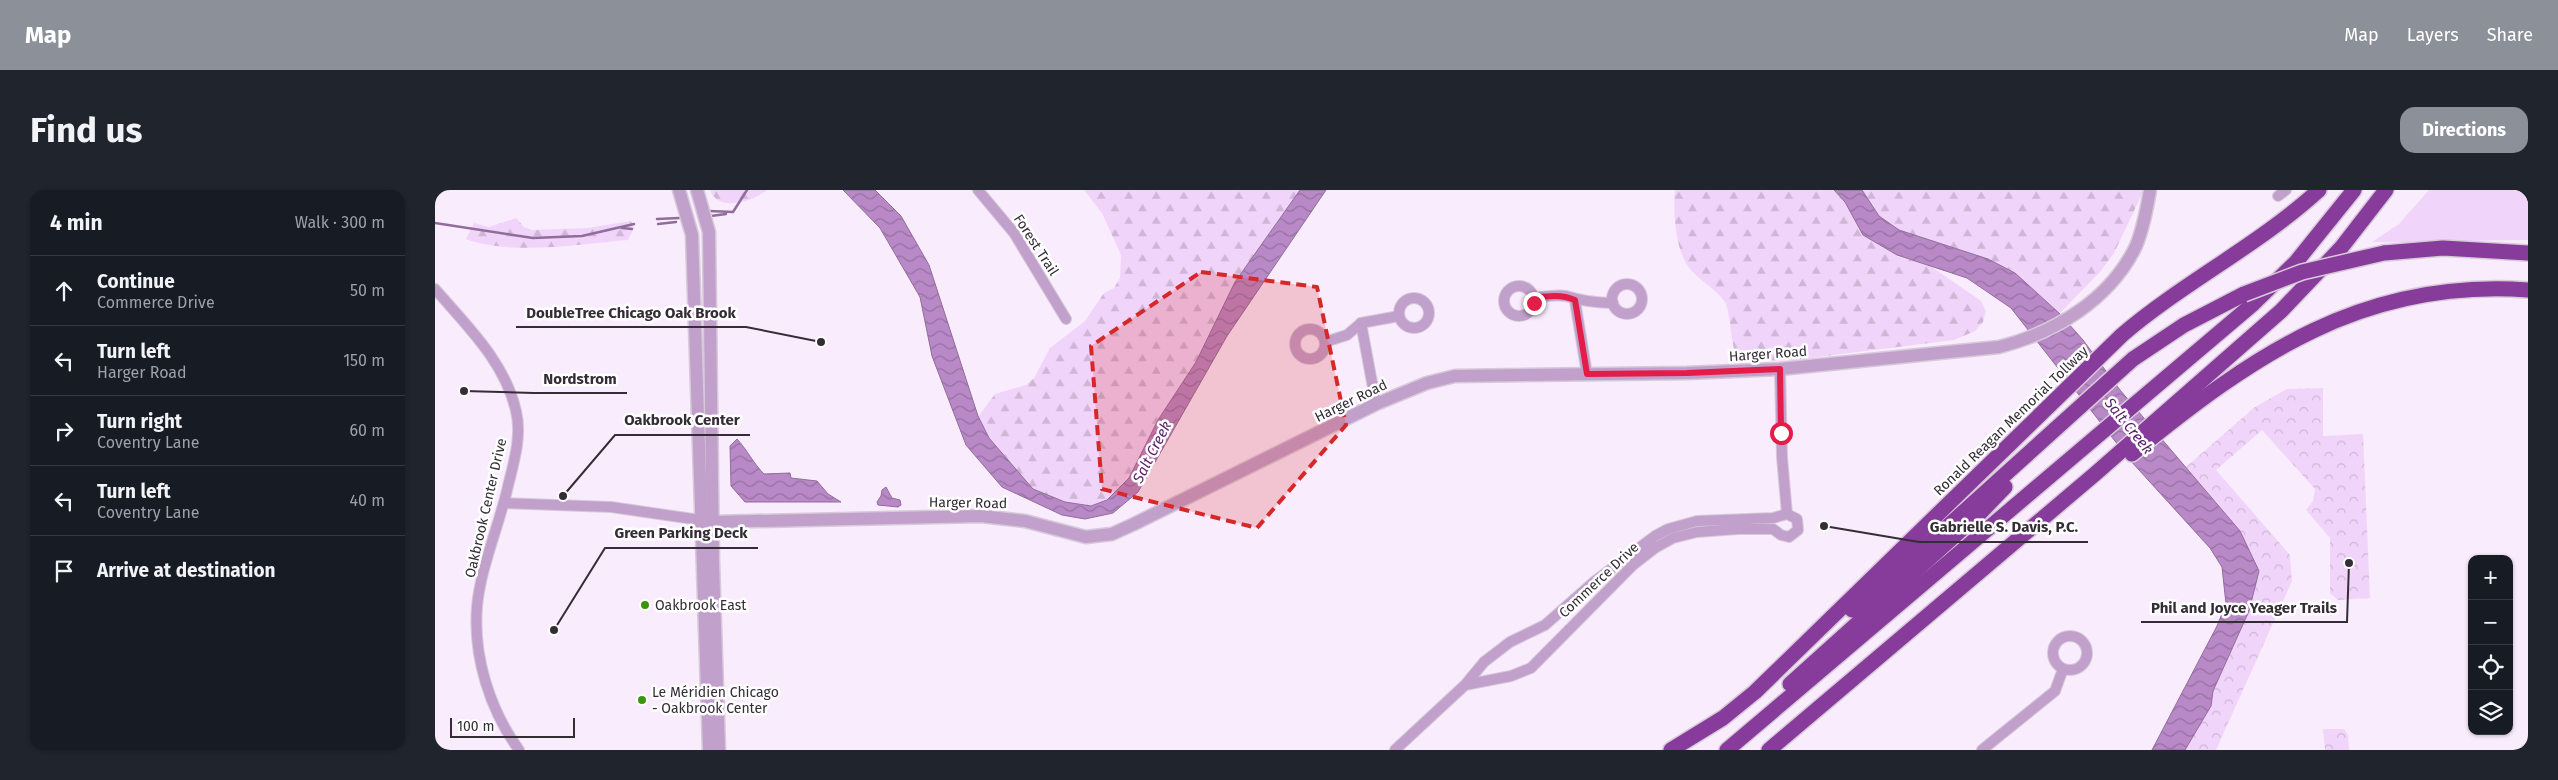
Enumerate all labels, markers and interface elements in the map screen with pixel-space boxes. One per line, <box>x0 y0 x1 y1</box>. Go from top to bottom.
text: Map <box>25 21 71 49</box>
text: Map <box>2344 24 2379 46</box>
text: Layers <box>2407 24 2459 46</box>
text: Share <box>2487 24 2533 46</box>
button: Directions <box>2400 107 2528 153</box>
text: Find us <box>30 109 142 151</box>
text: 4 min <box>50 210 103 236</box>
street label: Forest Trail <box>1010 211 1062 279</box>
text: Walk · 300 m <box>295 213 385 232</box>
text: Continue <box>97 270 175 293</box>
icon: ahead <box>50 277 78 305</box>
text: 50 m <box>350 281 385 300</box>
route end <box>1523 292 1546 315</box>
text: Commerce Drive <box>97 293 215 312</box>
callout: DoubleTree Chicago Oak Brook <box>516 297 746 327</box>
text: DoubleTree Chicago Oak Brook <box>526 304 737 322</box>
text: Turn left <box>97 340 171 363</box>
street label: Ronald Reagan Memorial Tollway <box>1930 342 2092 499</box>
street label: Harger Road <box>1728 343 1808 365</box>
icon: left <box>50 347 78 375</box>
text: 150 m <box>343 351 385 370</box>
text: Harger Road <box>97 363 187 382</box>
callout: Nordstrom <box>534 363 627 393</box>
text: Nordstrom <box>543 370 617 388</box>
street label: Harger Road <box>1312 376 1390 426</box>
water label: Salt Creek <box>2100 393 2157 458</box>
callout: Oakbrook Center <box>615 405 750 435</box>
text: Turn right <box>97 410 182 433</box>
text: Oakbrook Center <box>624 411 741 429</box>
icon: right <box>50 417 78 445</box>
water label: Salt Creek <box>1128 418 1175 487</box>
text: 60 m <box>350 421 385 440</box>
route start <box>1770 422 1793 445</box>
text: Coventry Lane <box>97 433 200 452</box>
street label: Oakbrook Center Drive <box>462 437 510 579</box>
text: Turn left <box>97 480 171 503</box>
icon: left <box>50 487 78 515</box>
text: 40 m <box>350 491 385 510</box>
street label: Harger Road <box>929 494 1007 512</box>
text: Coventry Lane <box>97 503 200 522</box>
callout: Gabrielle S. Davis, P.C. <box>1919 512 2088 542</box>
callout: Green Parking Deck <box>605 518 758 548</box>
text: Gabrielle S. Davis, P.C. <box>1930 518 2079 536</box>
text: Green Parking Deck <box>615 524 748 542</box>
street label: Commerce Drive <box>1556 539 1642 621</box>
map controls <box>2468 555 2513 735</box>
button: + <box>2468 555 2513 600</box>
icon: arrive <box>50 557 78 585</box>
text: Arrive at destination <box>97 559 276 582</box>
callout: Phil and Joyce Yeager Trails <box>2141 592 2347 622</box>
place label: Oakbrook East <box>655 597 747 614</box>
marker: Oakbrook East <box>639 599 651 611</box>
text: Phil and Joyce Yeager Trails <box>2151 599 2337 617</box>
button: − <box>2468 600 2513 645</box>
button: locate <box>2468 645 2513 690</box>
place label: Le Méridien Chicago - Oakbrook Center <box>652 684 779 717</box>
button: layers <box>2468 690 2513 735</box>
marker: Le Méridien Chicago - Oakbrook Center <box>636 694 648 706</box>
scale bar <box>450 715 575 738</box>
text: 100 m <box>457 718 494 735</box>

